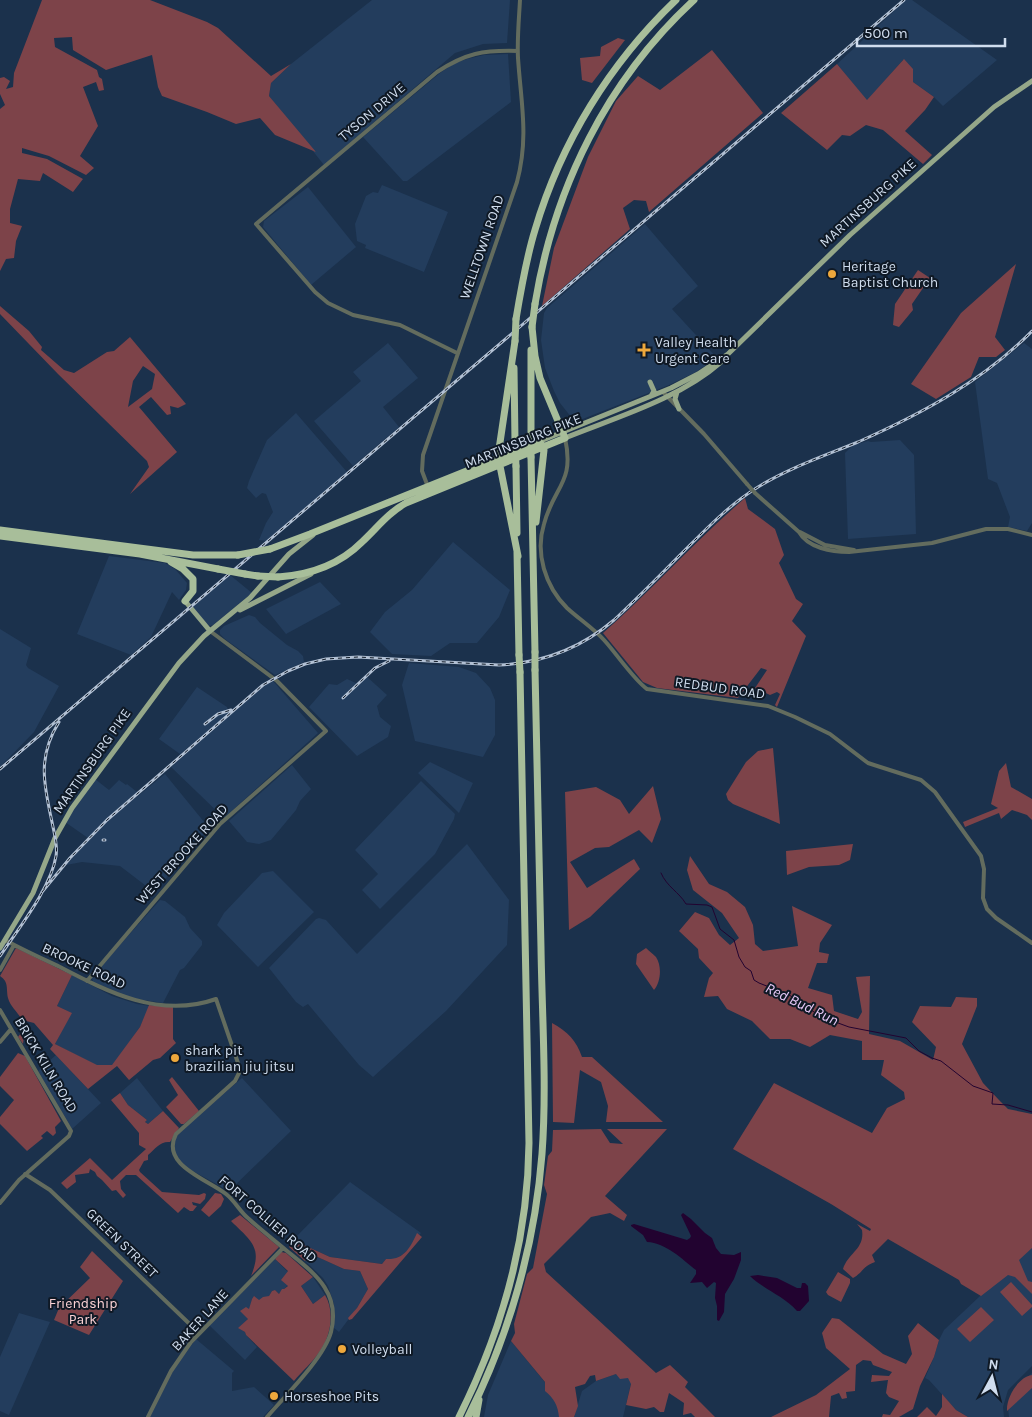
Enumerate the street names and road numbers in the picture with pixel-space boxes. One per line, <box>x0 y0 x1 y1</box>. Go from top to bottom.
street label: TYSON DRIVE <box>335 79 409 145</box>
street label: MARTINSBURG PIKE <box>816 155 920 251</box>
street label: WELLTOWN ROAD <box>456 193 508 301</box>
street label: MARTINSBURG PIKE <box>462 410 584 472</box>
street label: REDBUD ROAD <box>674 673 766 703</box>
street label: MARTINSBURG PIKE <box>49 705 135 817</box>
street label: WEST BROOKE ROAD <box>132 800 232 908</box>
street label: BROOKE ROAD <box>40 939 128 993</box>
street label: BRICK KILN ROAD <box>11 1014 81 1116</box>
street label: FORT COLLIER ROAD <box>215 1172 321 1266</box>
street label: GREEN STREET <box>83 1205 161 1281</box>
street label: BAKER LANE <box>168 1286 232 1354</box>

